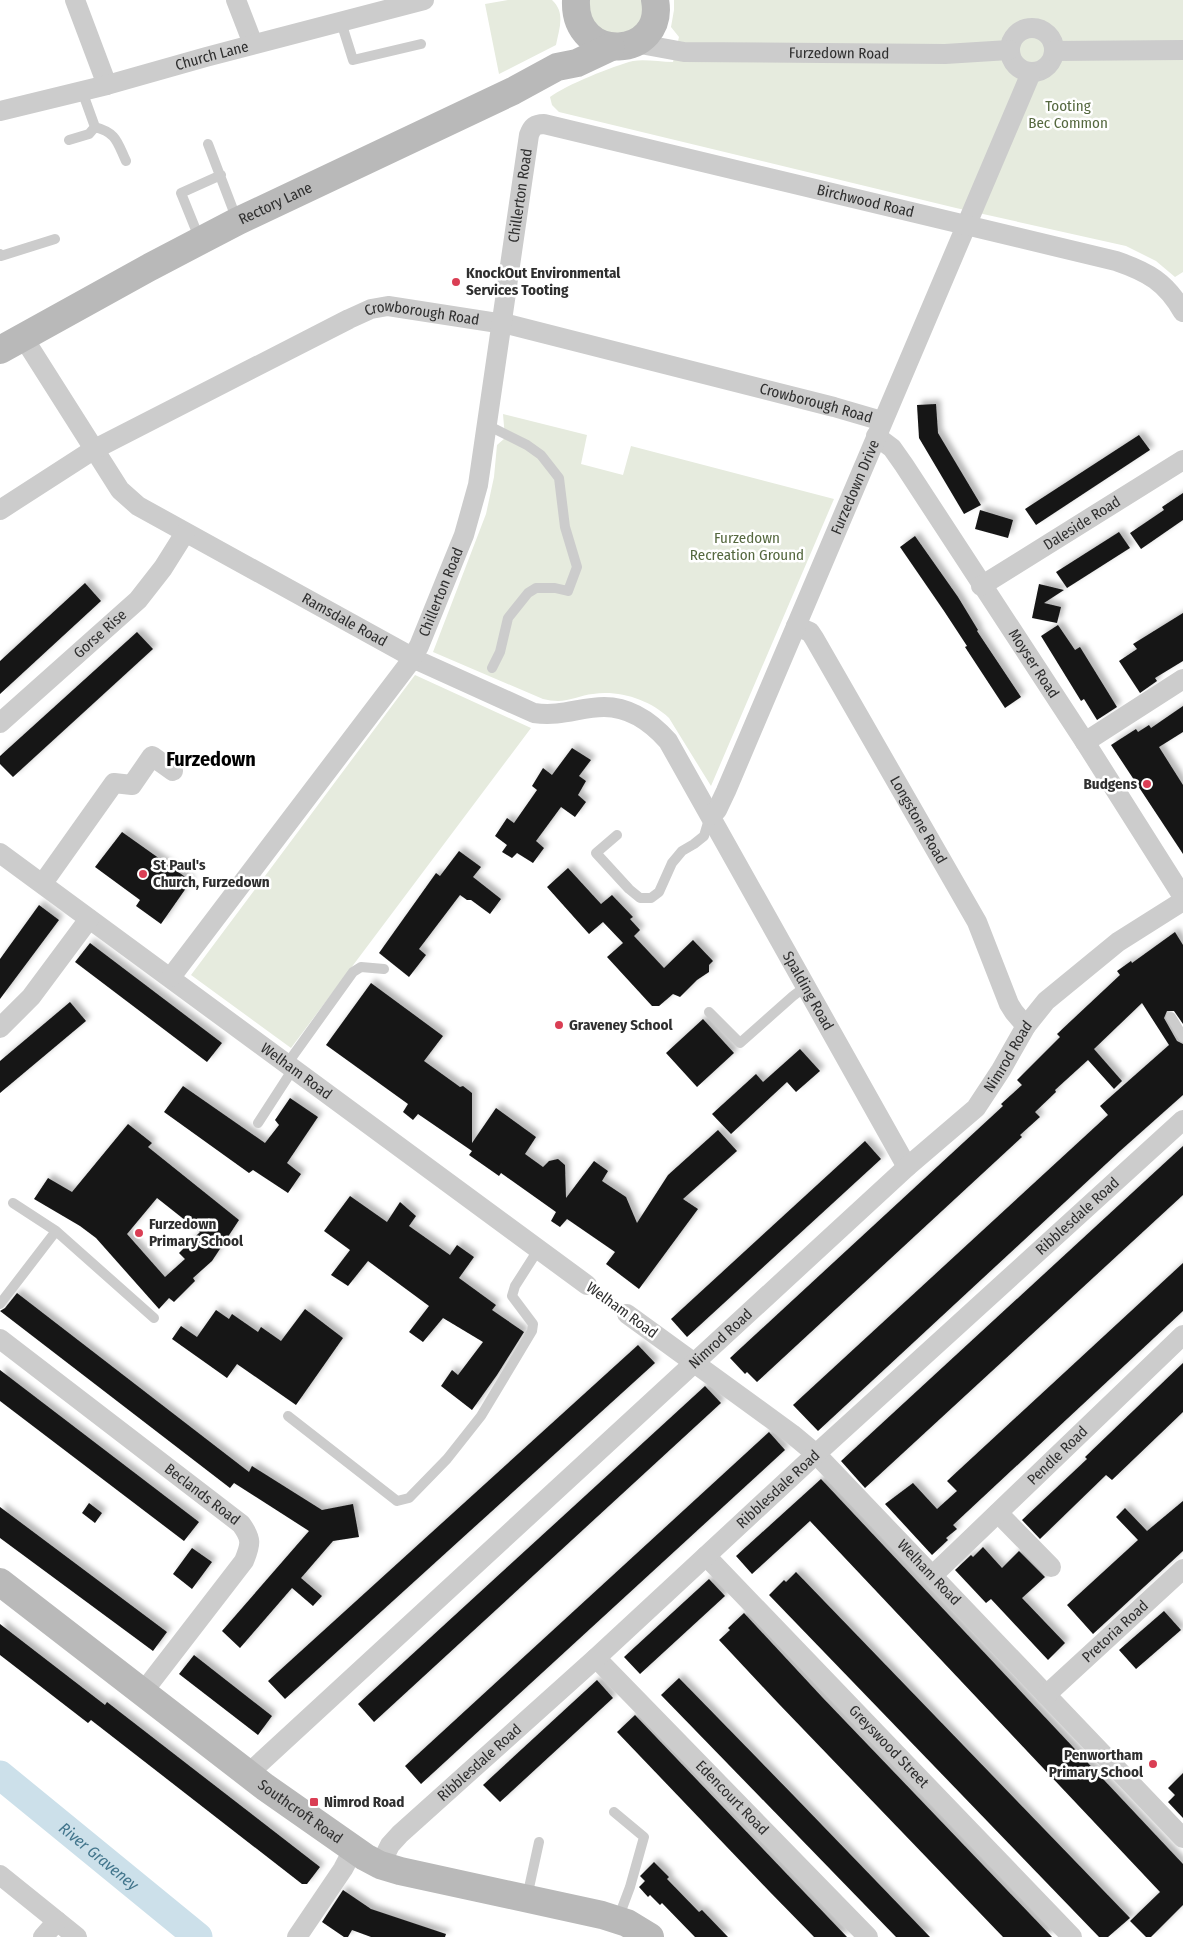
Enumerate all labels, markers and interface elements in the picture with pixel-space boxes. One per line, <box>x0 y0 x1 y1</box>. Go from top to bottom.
street label: Church Lane <box>173 37 250 74</box>
street label: Furzedown Road <box>789 44 890 63</box>
park label: Tooting Bec Common <box>1028 97 1108 132</box>
street label: Chillerton Road <box>504 147 536 244</box>
street label: Rectory Lane <box>236 178 315 228</box>
street label: Birchwood Road <box>815 181 916 221</box>
place label: KnockOut Environmental Services Tooting <box>466 264 621 299</box>
marker: KnockOut Environmental Services Tooting <box>450 276 462 288</box>
street label: Crowborough Road <box>361 297 481 329</box>
street label: Crowborough Road <box>758 379 875 427</box>
street label: Furzedown Drive <box>827 437 883 537</box>
street label: Daleside Road <box>1040 492 1124 554</box>
park label: Furzedown Recreation Ground <box>690 529 804 564</box>
street label: Chillerton Road <box>415 545 467 639</box>
street label: Ramsdale Road <box>299 589 390 651</box>
street label: Gorse Rise <box>70 606 130 662</box>
street label: Moyser Road <box>1005 626 1063 701</box>
district label: Furzedown <box>166 747 256 771</box>
street label: Longstone Road <box>886 773 951 867</box>
place label: Budgens <box>1083 775 1137 793</box>
marker: Budgens <box>1141 778 1153 790</box>
place label: St Paul's Church, Furzedown <box>153 856 270 891</box>
marker: St Paul's Church, Furzedown <box>137 868 149 880</box>
street label: Spalding Road <box>779 948 838 1034</box>
place label: Graveney School <box>569 1016 673 1034</box>
street label: Nimrod Road <box>980 1017 1036 1096</box>
marker: Graveney School <box>553 1019 565 1031</box>
street label: Welham Road <box>257 1039 336 1103</box>
street label: Ribblesdale Road <box>1032 1174 1123 1259</box>
place label: Furzedown Primary School <box>149 1215 244 1250</box>
marker: Furzedown Primary School <box>133 1227 145 1239</box>
street label: Welham Road <box>583 1278 661 1342</box>
street label: Nimrod Road <box>685 1305 756 1372</box>
street label: Pendle Road <box>1024 1422 1091 1489</box>
street label: Ribblesdale Road <box>733 1446 823 1532</box>
street label: Beclands Road <box>161 1460 244 1529</box>
street label: Welham Road <box>894 1536 965 1609</box>
street label: Pretoria Road <box>1078 1597 1152 1666</box>
street label: Greyswood Street <box>845 1701 933 1792</box>
street label: Ribblesdale Road <box>434 1720 525 1805</box>
place label: Penwortham Primary School <box>1049 1746 1144 1781</box>
street label: Edencourt Road <box>692 1757 772 1839</box>
marker: Penwortham Primary School <box>1147 1758 1159 1770</box>
street label: Southcroft Road <box>254 1776 346 1847</box>
place label: Nimrod Road <box>324 1793 404 1811</box>
marker: Nimrod Road <box>308 1796 320 1808</box>
water label: River Graveney <box>55 1818 143 1895</box>

